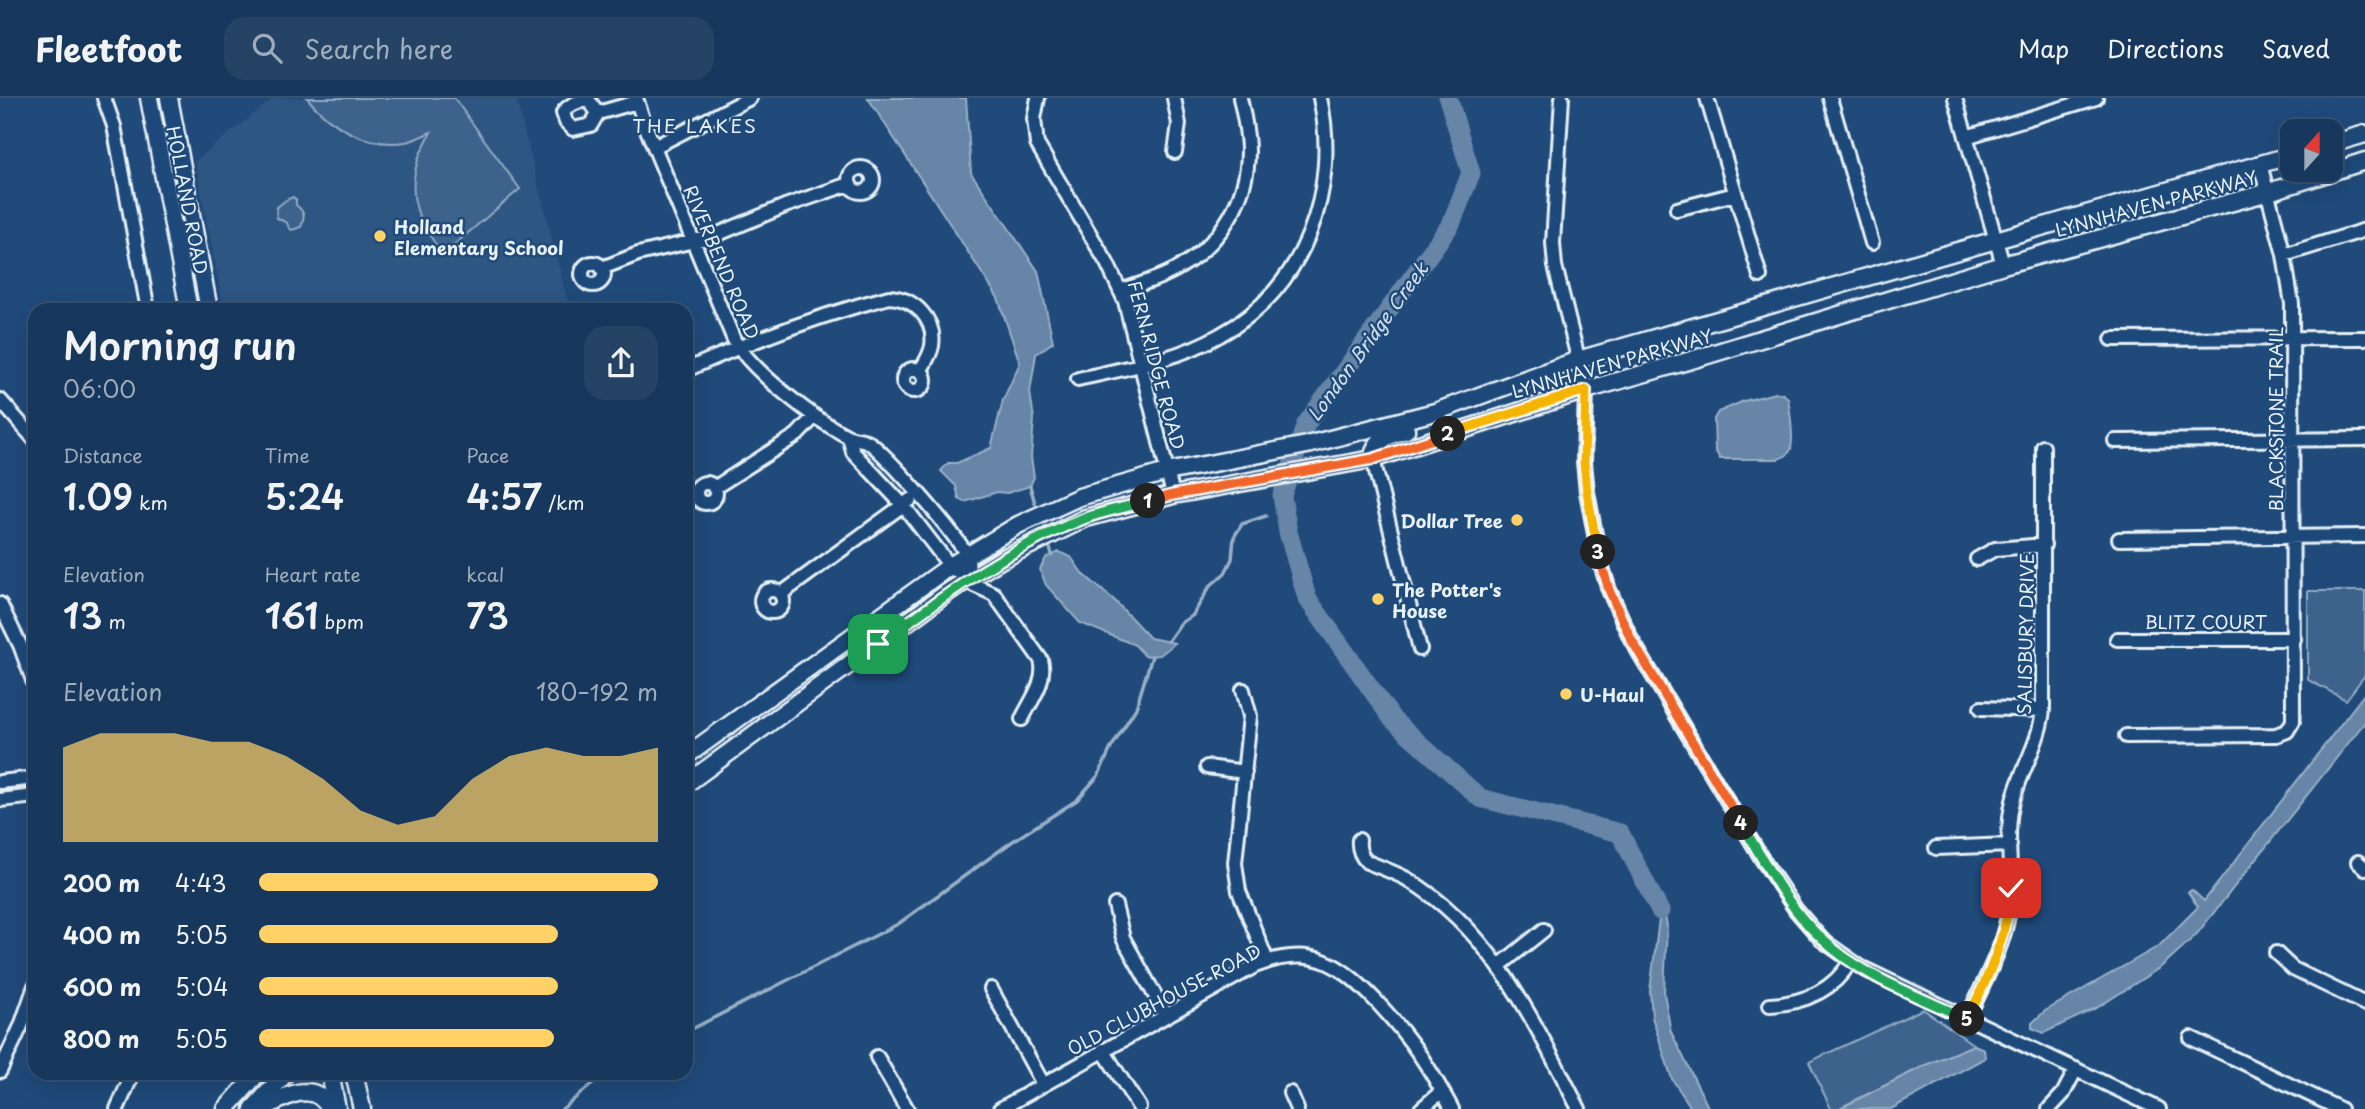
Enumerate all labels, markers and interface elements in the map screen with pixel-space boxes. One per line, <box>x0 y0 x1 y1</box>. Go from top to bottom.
search box <box>224 17 714 80</box>
text: Fleetfoot <box>35 23 182 73</box>
icon: search <box>248 29 286 67</box>
text: Search here <box>304 29 453 68</box>
text: Map <box>2018 30 2069 66</box>
text: Directions <box>2107 30 2224 66</box>
text: Saved <box>2262 30 2330 66</box>
district label: THE LAKES <box>632 111 758 139</box>
north arrow <box>2280 119 2343 182</box>
map controls <box>2280 119 2343 182</box>
street label: HOLLAND ROAD <box>160 124 216 276</box>
street label: LYNNHAVEN PARKWAY <box>2052 163 2260 243</box>
street label: RIVERBEND ROAD <box>677 181 767 343</box>
place label: Holland Elementary School <box>394 213 564 261</box>
marker: Holland Elementary School <box>372 228 388 244</box>
water label: London Bridge Creek <box>1300 255 1435 426</box>
street label: FERN RIDGE ROAD <box>1121 278 1193 452</box>
text: Morning run <box>63 316 297 373</box>
street label: LYNNHAVEN PARKWAY <box>1508 321 1716 405</box>
button: share <box>584 326 658 400</box>
street label: BLACKSTONE TRAIL <box>2262 327 2289 511</box>
text: 06:00 <box>63 371 136 406</box>
pin: 2 <box>1430 416 1466 452</box>
text: 2 <box>1441 419 1454 447</box>
text: Distance <box>63 441 143 469</box>
text: Time <box>265 441 310 469</box>
text: Pace <box>466 441 509 469</box>
text: 1.09 <box>63 469 133 522</box>
text: 5:24 <box>265 469 344 522</box>
text: 4:57 <box>466 469 542 522</box>
pin: 1 <box>1130 484 1166 518</box>
text: 1 <box>1143 486 1152 514</box>
text: km <box>133 488 168 516</box>
text: /km <box>542 488 585 516</box>
place label: Dollar Tree <box>1400 507 1503 534</box>
marker: Dollar Tree <box>1509 512 1525 528</box>
pin: 3 <box>1580 534 1616 570</box>
text: 3 <box>1591 537 1604 565</box>
street label: SALISBURY DRIVE <box>2010 553 2040 715</box>
text: Elevation <box>63 560 145 588</box>
text: Heart rate <box>265 560 361 588</box>
text: kcal <box>466 560 504 588</box>
place label: The Potter's House <box>1392 576 1502 624</box>
text: 13 <box>63 588 102 641</box>
text: 161 <box>265 588 318 641</box>
text: 73 <box>466 588 509 641</box>
marker: The Potter's House <box>1370 591 1386 607</box>
text: m <box>102 607 126 635</box>
text: bpm <box>318 607 364 635</box>
street label: BLITZ COURT <box>2145 608 2268 635</box>
pin <box>848 614 908 674</box>
icon: arrive <box>859 625 897 663</box>
text: Elevation <box>63 674 162 709</box>
text: 180–192 m <box>536 674 658 709</box>
place label: U-Haul <box>1580 681 1644 708</box>
marker: U-Haul <box>1558 686 1574 702</box>
pin: 4 <box>1724 806 1758 840</box>
text: 4 <box>1734 808 1747 836</box>
pin <box>1981 858 2041 918</box>
text: 200 m <box>63 865 140 900</box>
text: 4:43 <box>175 865 227 900</box>
icon: check <box>1992 869 2030 907</box>
text: 400 m <box>63 917 141 952</box>
text: 5:05 <box>175 917 228 952</box>
street label: OLD CLUBHOUSE ROAD <box>1062 936 1266 1062</box>
text: 600 m <box>63 969 141 1004</box>
text: 5:04 <box>175 969 228 1004</box>
pin: 5 <box>1950 1002 1984 1037</box>
text: 5 <box>1960 1004 1973 1032</box>
text: 800 m <box>63 1021 140 1056</box>
text: 5:05 <box>175 1021 228 1056</box>

